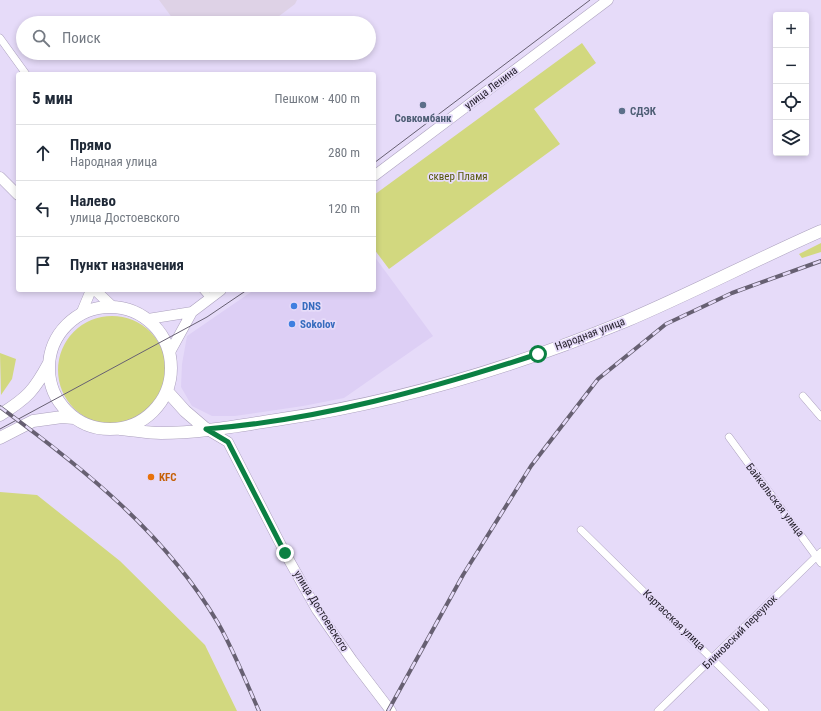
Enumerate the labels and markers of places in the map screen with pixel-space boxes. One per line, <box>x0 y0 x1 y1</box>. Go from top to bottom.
marker: Совкомбанк <box>418 100 428 110</box>
place label: СДЭК <box>630 105 657 118</box>
marker: СДЭК <box>617 106 627 116</box>
place label: Совкомбанк <box>395 112 452 125</box>
place label: DNS <box>302 300 321 313</box>
marker: DNS <box>289 301 299 311</box>
place label: Sokolov <box>300 318 335 331</box>
marker: Sokolov <box>287 319 297 329</box>
place label: KFC <box>159 471 177 484</box>
marker: KFC <box>146 472 156 482</box>

